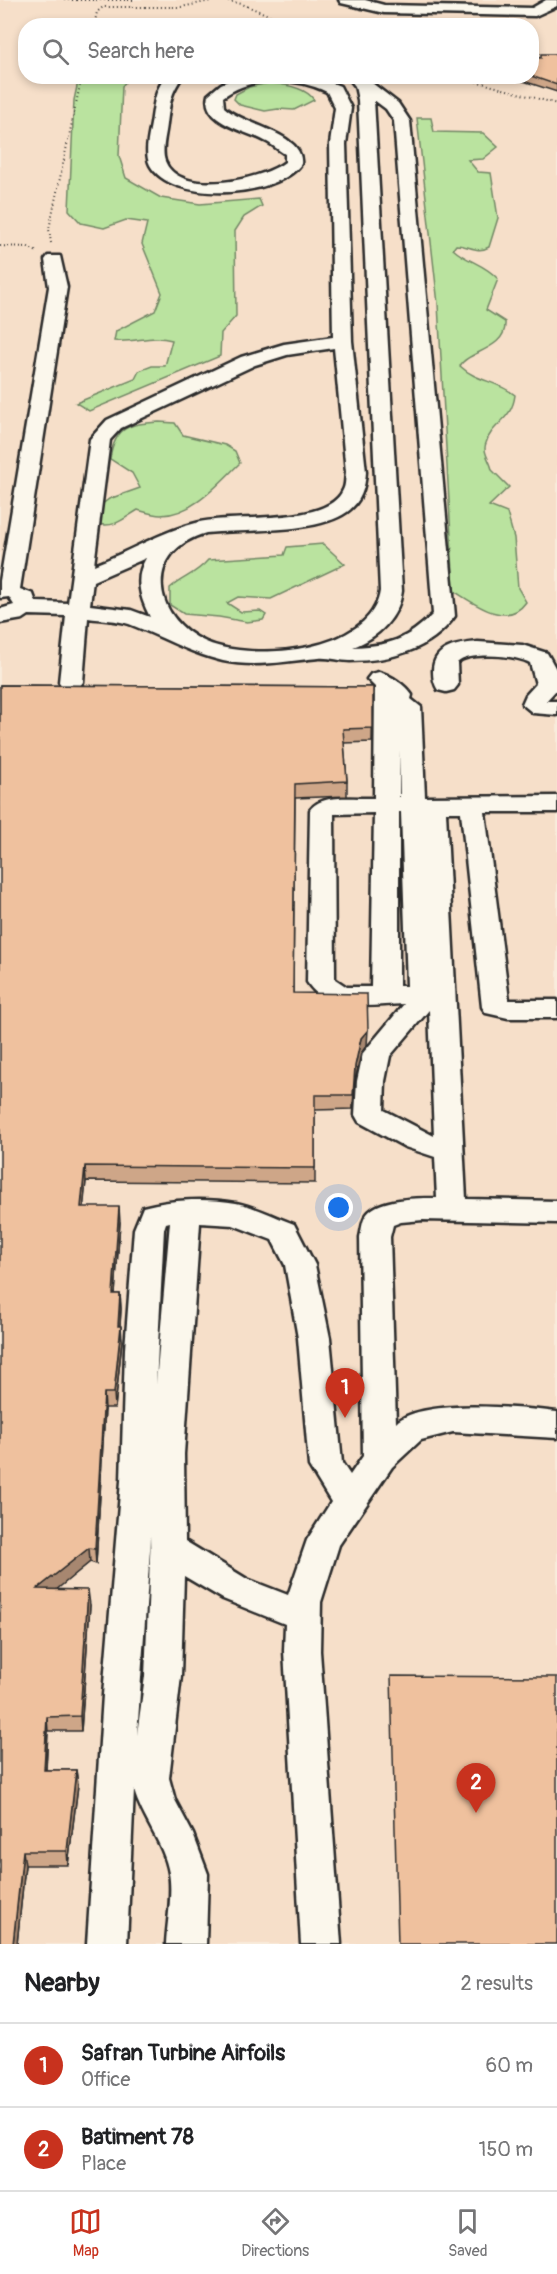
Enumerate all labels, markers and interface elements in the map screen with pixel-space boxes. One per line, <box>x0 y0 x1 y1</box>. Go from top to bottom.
search box <box>18 18 539 84</box>
icon: search <box>39 35 72 68</box>
text: Search here <box>87 37 194 65</box>
your location <box>324 1193 353 1222</box>
pin: 1 <box>326 1368 364 1418</box>
pin: 2 <box>456 1764 496 1813</box>
text: Nearby <box>24 1967 100 1999</box>
text: 2 results <box>461 1971 533 1996</box>
text: Safran Turbine Airfoils <box>81 2039 285 2067</box>
text: 1 <box>40 2053 47 2078</box>
text: 60 m <box>486 2053 533 2078</box>
text: Office <box>81 2067 130 2092</box>
text: Batiment 78 <box>81 2123 194 2151</box>
text: 2 <box>38 2137 49 2162</box>
text: 150 m <box>479 2137 533 2162</box>
text: Place <box>81 2151 126 2176</box>
tab: Map <box>69 2205 102 2261</box>
tab: Directions <box>241 2205 309 2261</box>
tab: Saved <box>448 2205 488 2261</box>

